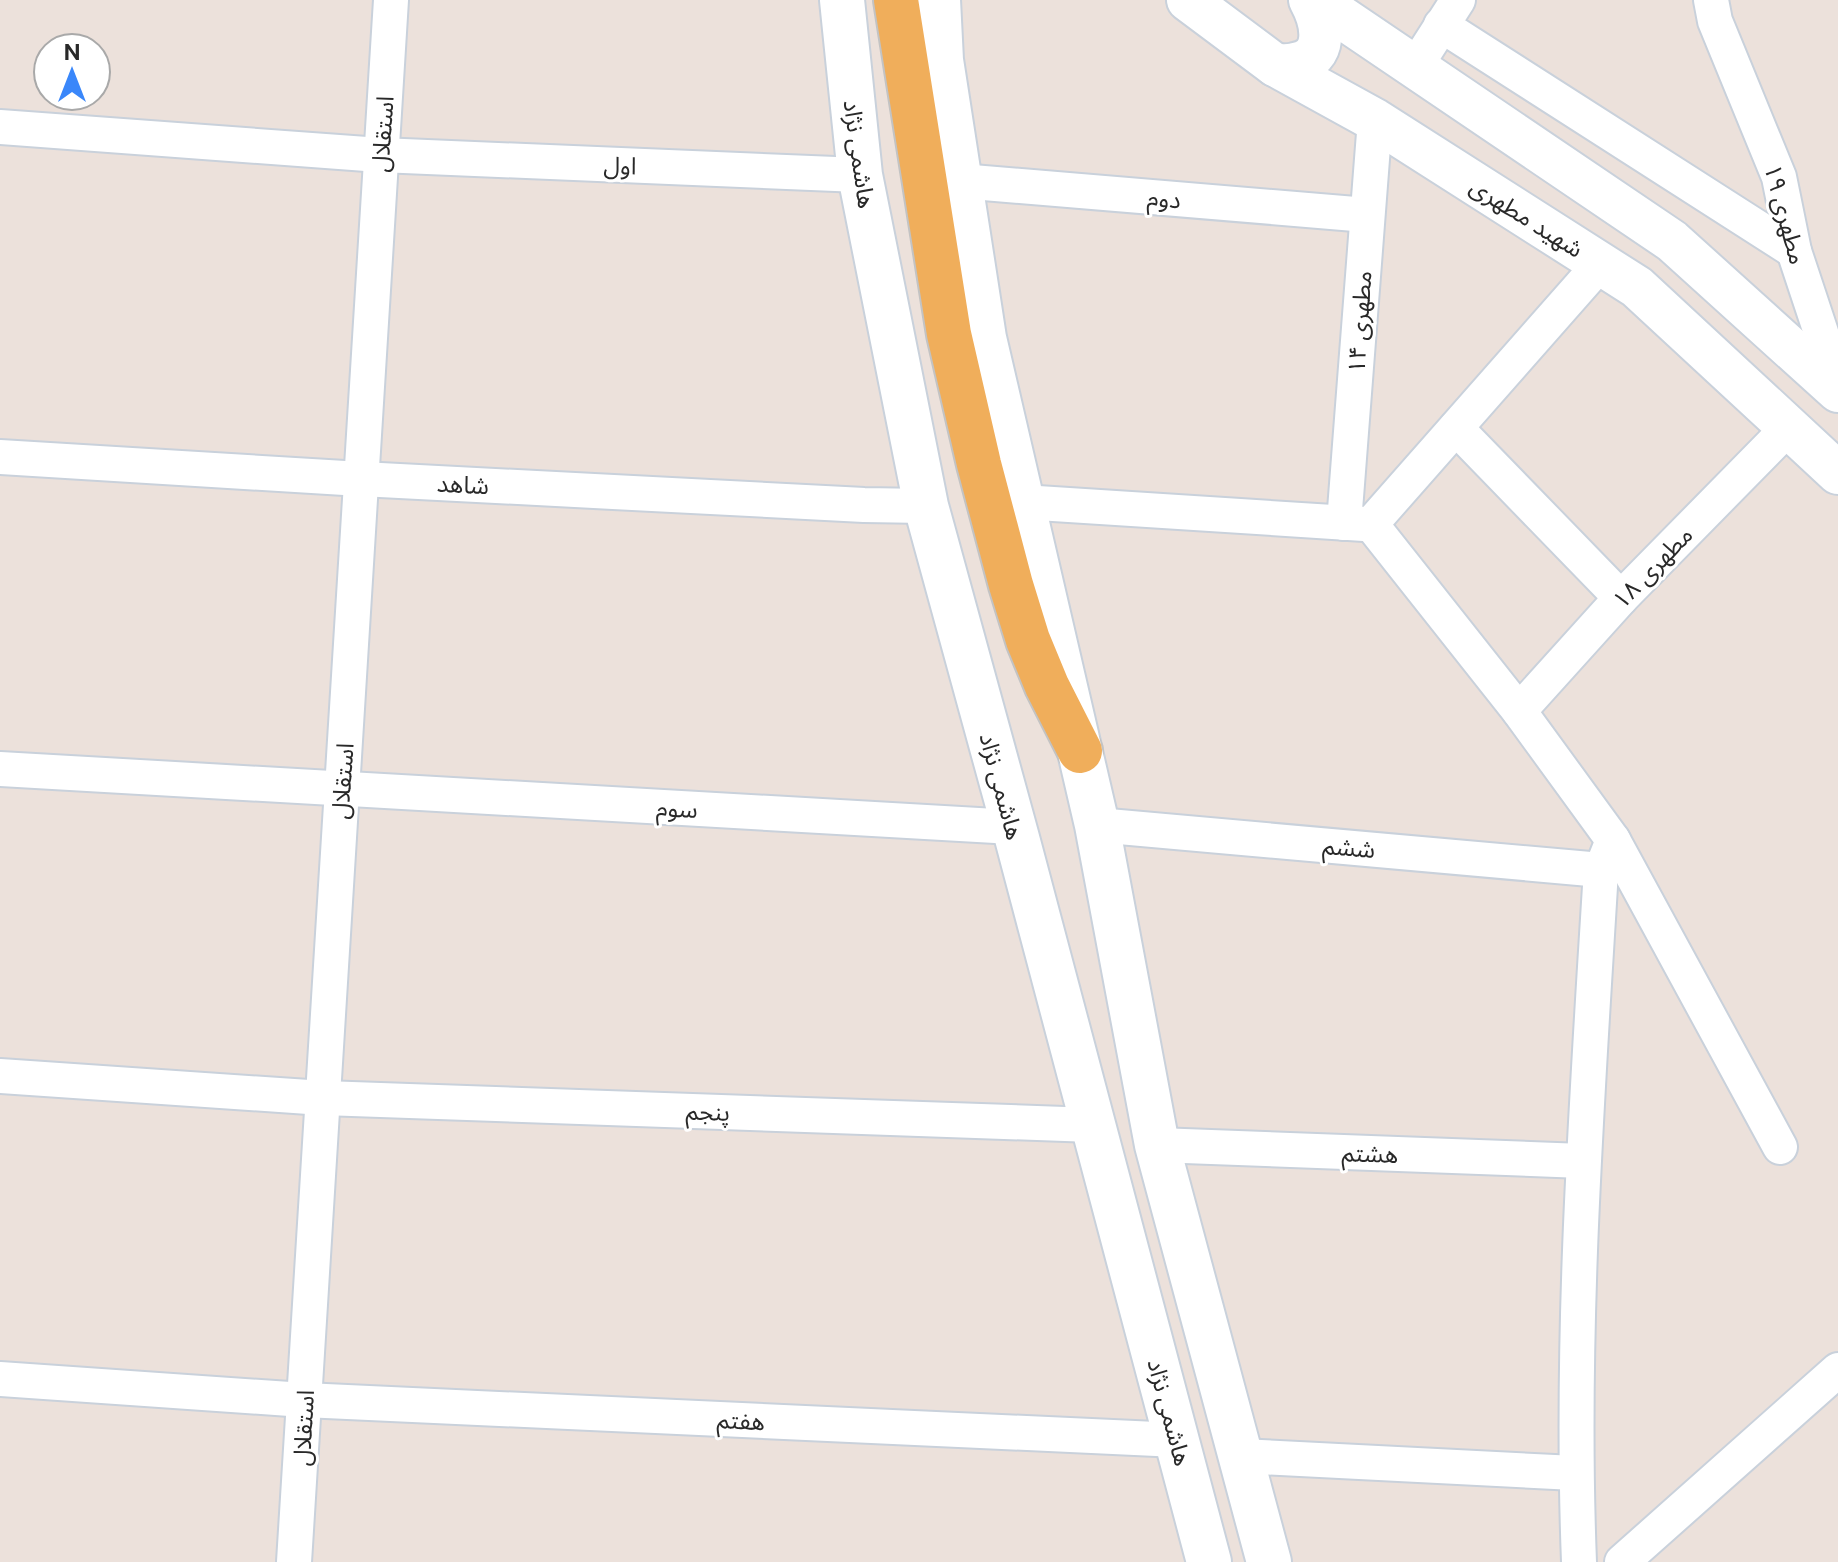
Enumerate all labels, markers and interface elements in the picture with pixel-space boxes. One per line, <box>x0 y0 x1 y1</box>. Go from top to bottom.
north arrow <box>32 32 112 112</box>
text: N <box>63 39 81 65</box>
street label: استقلال <box>365 95 400 173</box>
street label: هاشمی نژاد <box>838 98 881 210</box>
street label: اول <box>603 150 637 181</box>
street label: مطهری ۱۹ <box>1758 161 1813 268</box>
street label: شهید مطهری <box>1465 171 1589 264</box>
street label: دوم <box>1146 183 1182 218</box>
street label: مطهری ۱۴ <box>1341 270 1378 374</box>
street label: شاهد <box>436 469 490 499</box>
street label: مطهری ۱۸ <box>1606 520 1699 614</box>
street label: هاشمی نژاد <box>973 730 1030 843</box>
street label: استقلال <box>325 742 360 820</box>
street label: سوم <box>655 793 699 828</box>
street label: ششم <box>1321 831 1376 867</box>
street label: پنجم <box>685 1096 731 1130</box>
street label: هشتم <box>1341 1138 1399 1172</box>
street label: هاشمی نژاد <box>1141 1356 1198 1469</box>
street label: استقلال <box>287 1389 320 1467</box>
street label: هفتم <box>716 1405 766 1439</box>

